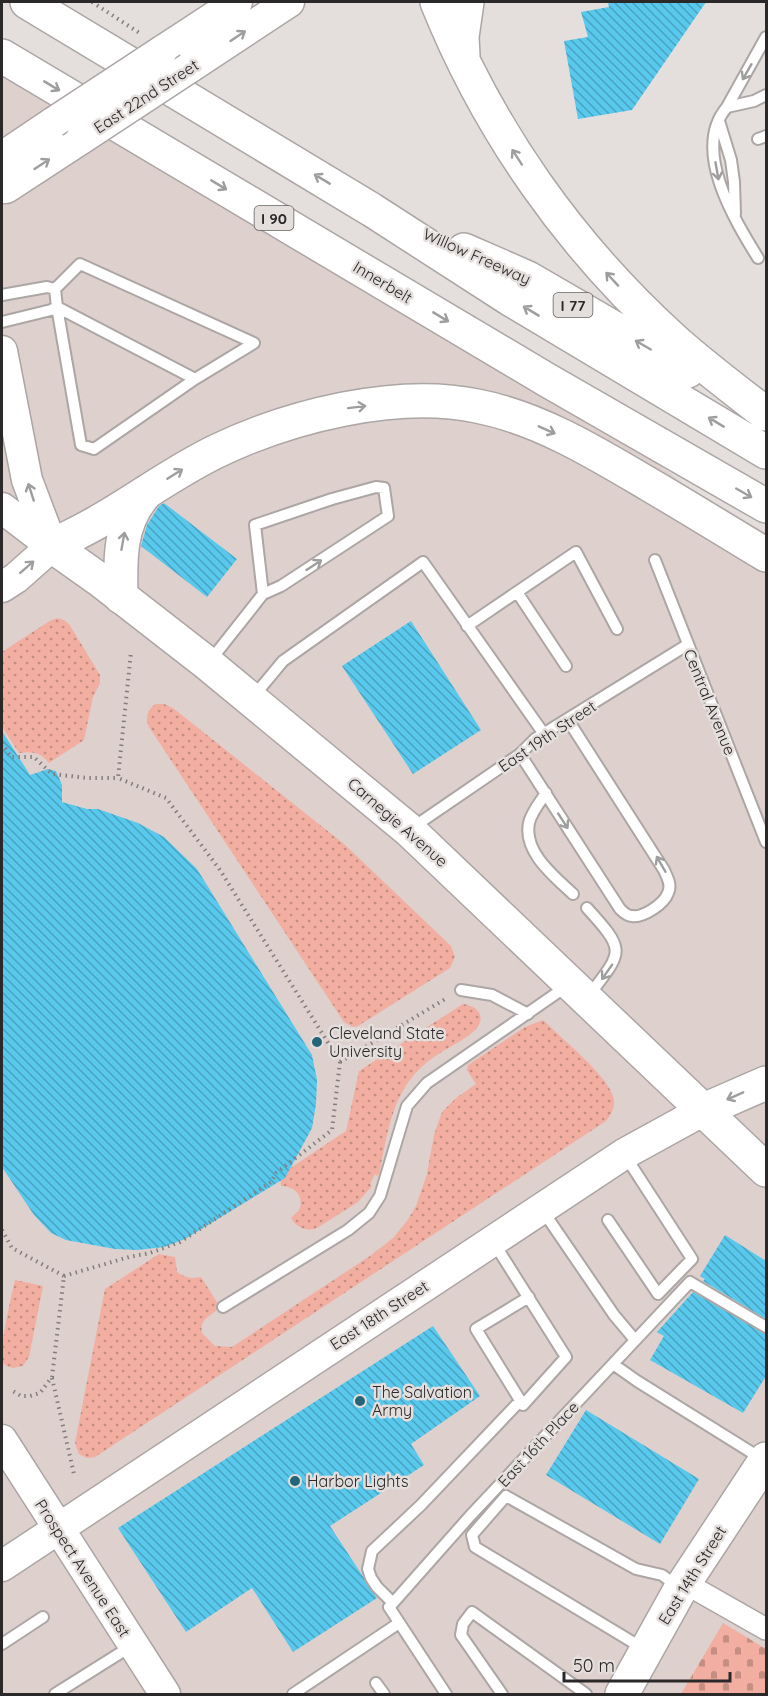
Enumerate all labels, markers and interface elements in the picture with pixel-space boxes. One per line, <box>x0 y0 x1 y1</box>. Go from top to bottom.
one-way arrow <box>229 30 245 42</box>
street label: East 22nd Street <box>90 55 202 137</box>
one-way arrow <box>740 63 752 80</box>
one-way arrow <box>43 80 60 92</box>
one-way arrow <box>511 149 523 166</box>
one-way arrow <box>33 158 50 171</box>
one-way arrow <box>711 161 722 180</box>
one-way arrow <box>314 173 331 185</box>
one-way arrow <box>211 180 228 192</box>
road number: I 90 <box>254 206 294 230</box>
street label: Willow Freeway <box>420 223 534 289</box>
street label: Innerbelt <box>350 257 416 307</box>
one-way arrow <box>605 271 620 286</box>
road number: I 77 <box>554 293 592 317</box>
one-way arrow <box>523 305 540 317</box>
one-way arrow <box>432 311 449 323</box>
one-way arrow <box>635 339 652 351</box>
one-way arrow <box>346 402 366 413</box>
one-way arrow <box>708 416 725 428</box>
one-way arrow <box>537 424 555 436</box>
one-way arrow <box>166 468 183 480</box>
one-way arrow <box>24 483 35 502</box>
one-way arrow <box>735 487 752 499</box>
one-way arrow <box>118 532 129 551</box>
one-way arrow <box>305 558 322 570</box>
one-way arrow <box>19 560 34 574</box>
street label: Central Avenue <box>680 646 740 758</box>
street label: East 19th Street <box>494 696 600 776</box>
street label: Carnegie Avenue <box>344 773 452 871</box>
one-way arrow <box>558 812 570 829</box>
one-way arrow <box>654 856 666 873</box>
one-way arrow <box>601 963 613 979</box>
place label: Cleveland State University <box>329 1023 445 1061</box>
marker: Cleveland State University <box>310 1035 324 1049</box>
one-way arrow <box>727 1091 745 1102</box>
street label: East 18th Street <box>326 1276 432 1354</box>
place label: The Salvation Army <box>372 1382 472 1420</box>
marker: The Salvation Army <box>353 1394 367 1408</box>
street label: East 16th Place <box>493 1397 583 1491</box>
place label: Harbor Lights <box>307 1471 409 1491</box>
marker: Harbor Lights <box>288 1474 302 1488</box>
street label: Prospect Avenue East <box>31 1495 135 1641</box>
street label: East 14th Street <box>654 1522 730 1628</box>
scale bar <box>564 1645 730 1683</box>
text: 50 m <box>573 1654 615 1677</box>

